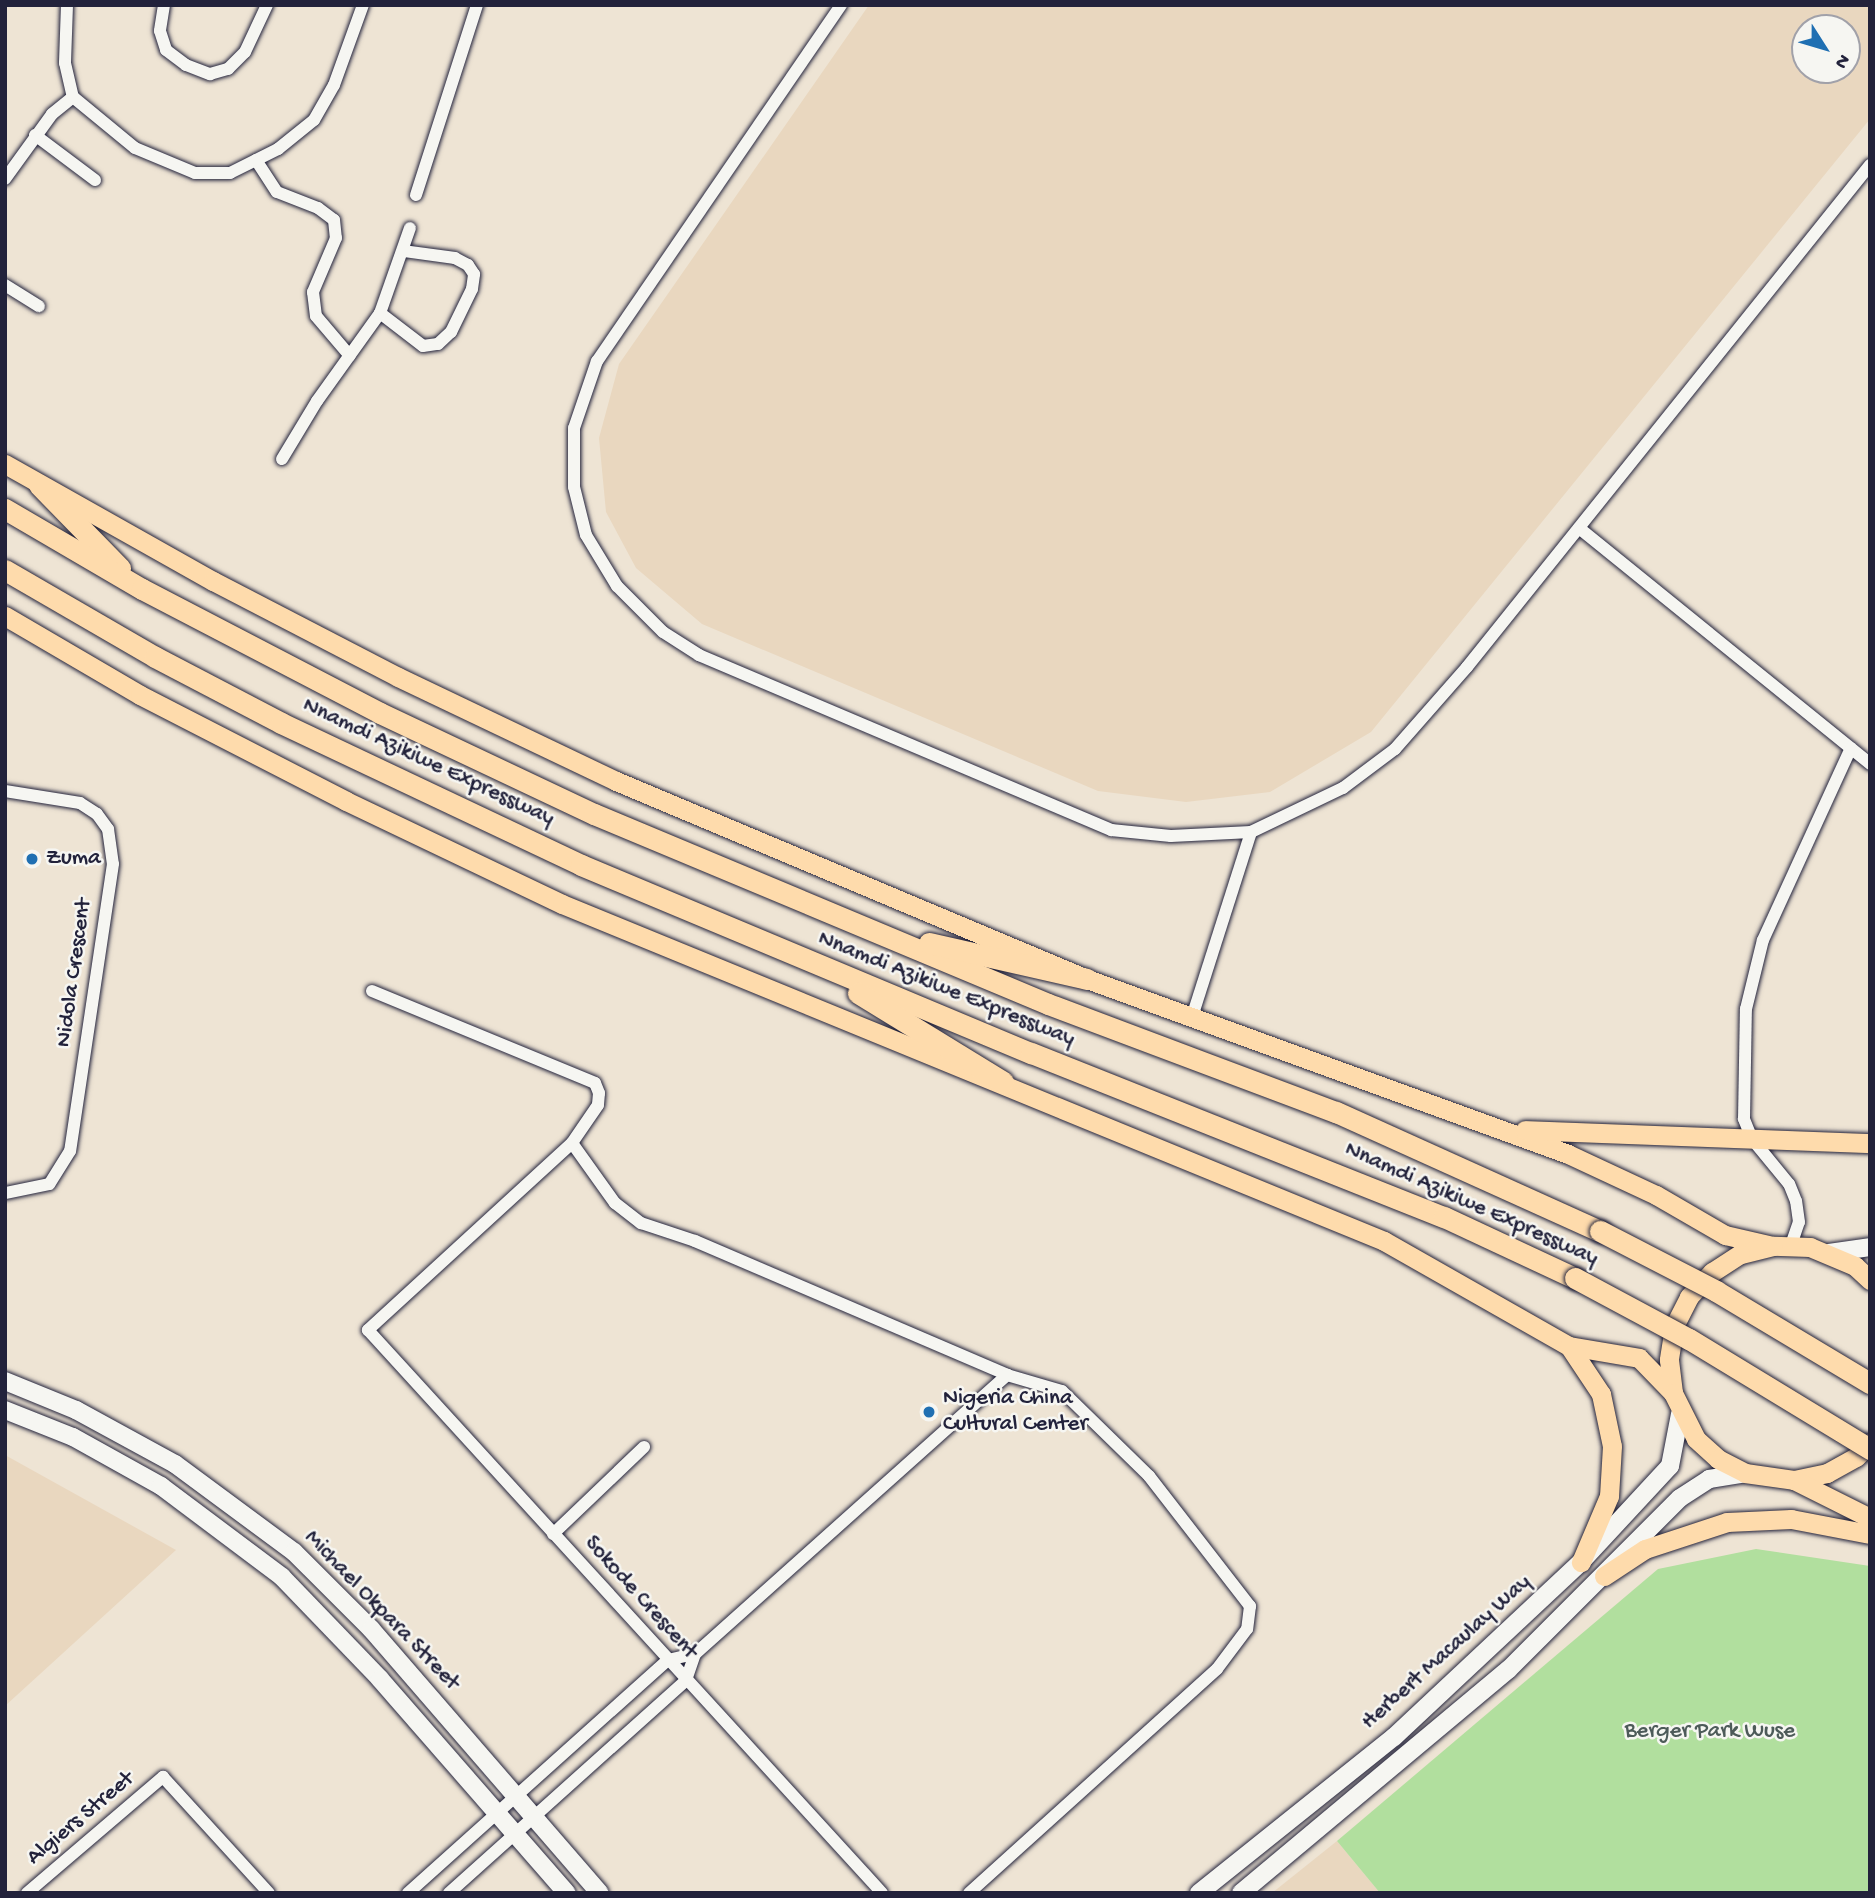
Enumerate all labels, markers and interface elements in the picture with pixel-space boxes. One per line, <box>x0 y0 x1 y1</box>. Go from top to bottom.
north arrow <box>1791 14 1861 84</box>
text: N <box>1829 49 1854 73</box>
street label: Nnamdi Azikiwe Expressway <box>298 692 558 834</box>
place label: Zuma <box>46 845 101 873</box>
marker: Zuma <box>24 851 40 867</box>
street label: Nidola Crescent <box>51 897 99 1049</box>
street label: Nnamdi Azikiwe Expressway <box>814 926 1078 1054</box>
street label: Nnamdi Azikiwe Expressway <box>1340 1137 1602 1273</box>
place label: Nigeria China Cultural Center <box>943 1385 1088 1439</box>
marker: Nigeria China Cultural Center <box>921 1404 937 1420</box>
street label: Michael Okpara Street <box>297 1525 465 1697</box>
street label: Sokode Crescent <box>577 1531 703 1665</box>
street label: Herbert Macaulay Way <box>1357 1570 1537 1736</box>
park label: Berger Park Wuse <box>1625 1718 1795 1746</box>
street label: Algiers Street <box>22 1766 140 1872</box>

